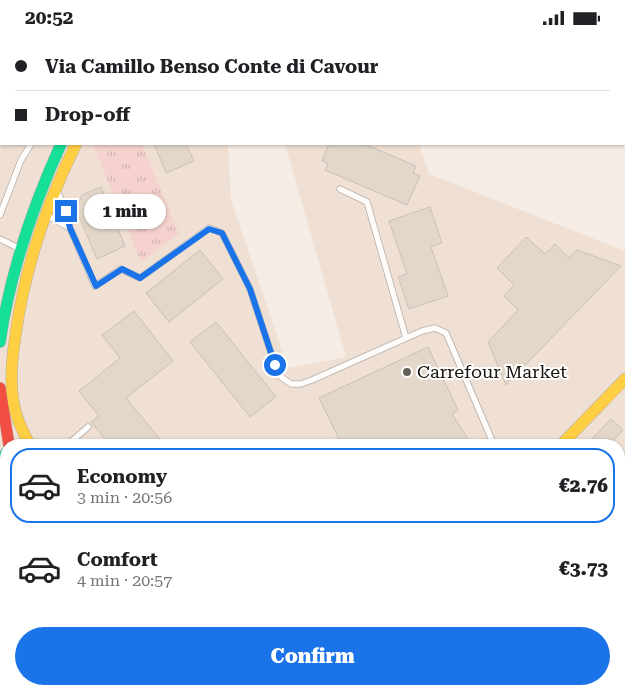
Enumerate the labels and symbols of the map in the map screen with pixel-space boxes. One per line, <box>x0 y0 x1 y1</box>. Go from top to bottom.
callout: 1 min <box>84 193 166 229</box>
route end <box>55 200 77 222</box>
route start <box>264 354 286 376</box>
place label: Carrefour Market <box>417 361 567 382</box>
marker: Carrefour Market <box>401 366 413 378</box>

